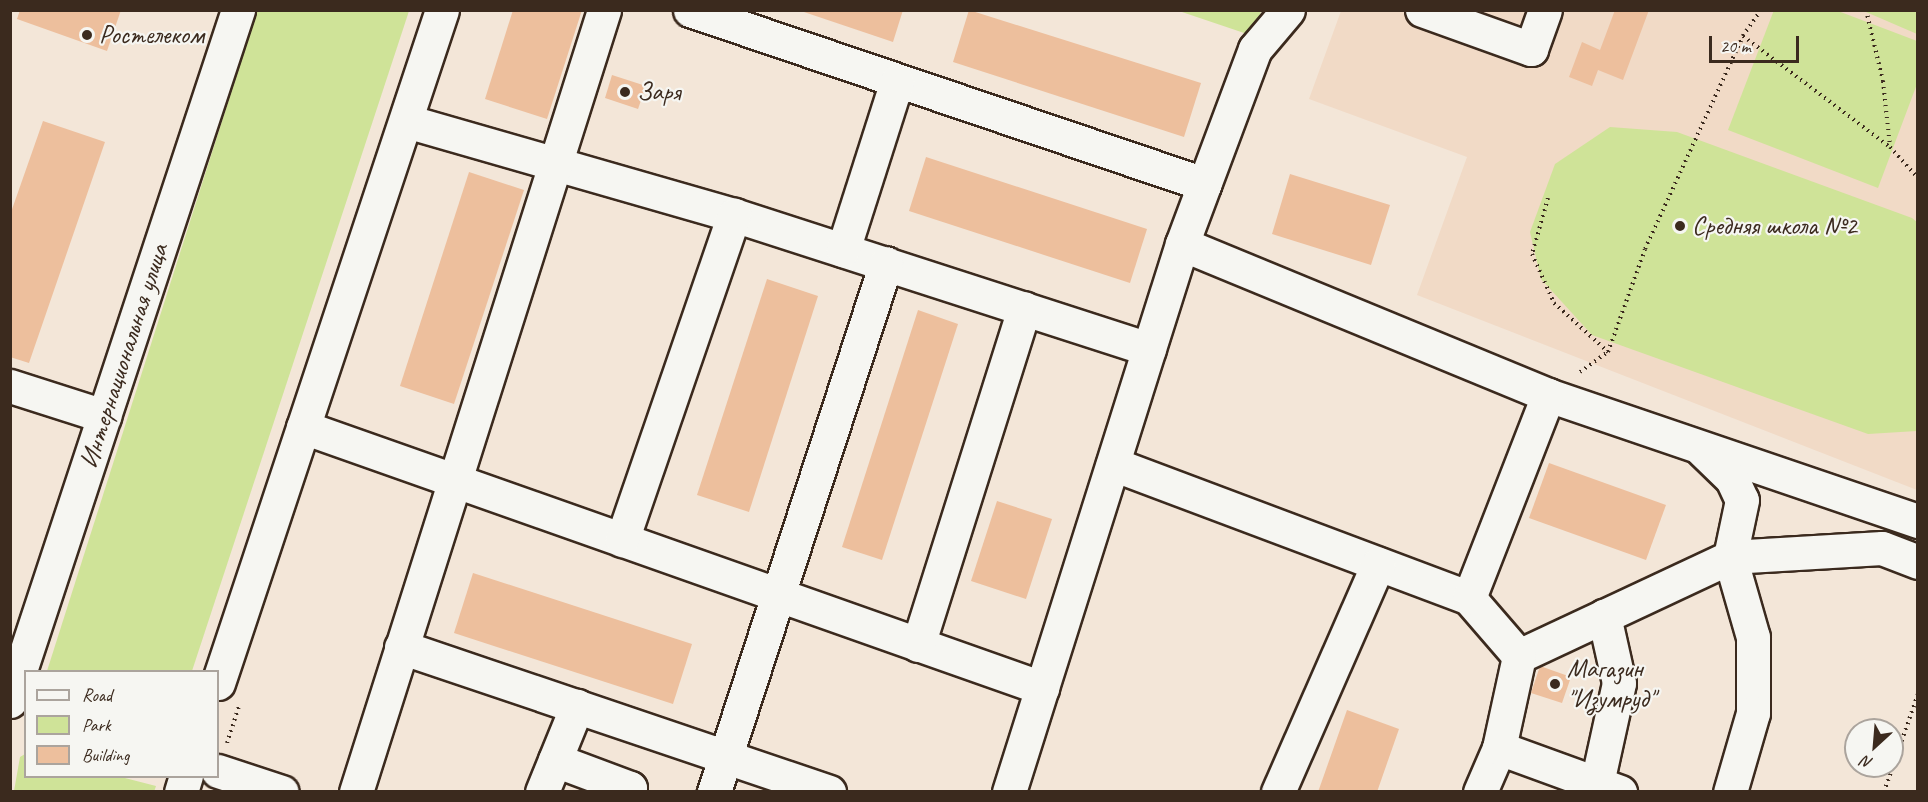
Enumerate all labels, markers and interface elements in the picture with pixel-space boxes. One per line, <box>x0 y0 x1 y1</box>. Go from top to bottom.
place label: Ростелеком <box>99 19 204 51</box>
scale bar <box>1712 24 1802 62</box>
marker: Ростелеком <box>80 28 94 42</box>
text: 20 m <box>1720 35 1751 57</box>
place label: Заря <box>637 76 680 108</box>
marker: Заря <box>618 85 632 99</box>
place label: Средняя школа №2 <box>1692 210 1857 242</box>
marker: Средняя школа №2 <box>1673 219 1687 233</box>
street label: Интернациональная улица <box>73 239 175 473</box>
place label: Магазин "Изумруд" <box>1567 653 1655 714</box>
legend <box>24 670 219 778</box>
marker: Магазин "Изумруд" <box>1548 677 1562 691</box>
text: Road <box>82 684 112 706</box>
text: Park <box>82 714 111 736</box>
north arrow <box>1844 718 1904 778</box>
text: Building <box>82 744 129 766</box>
text: N <box>1858 751 1876 774</box>

